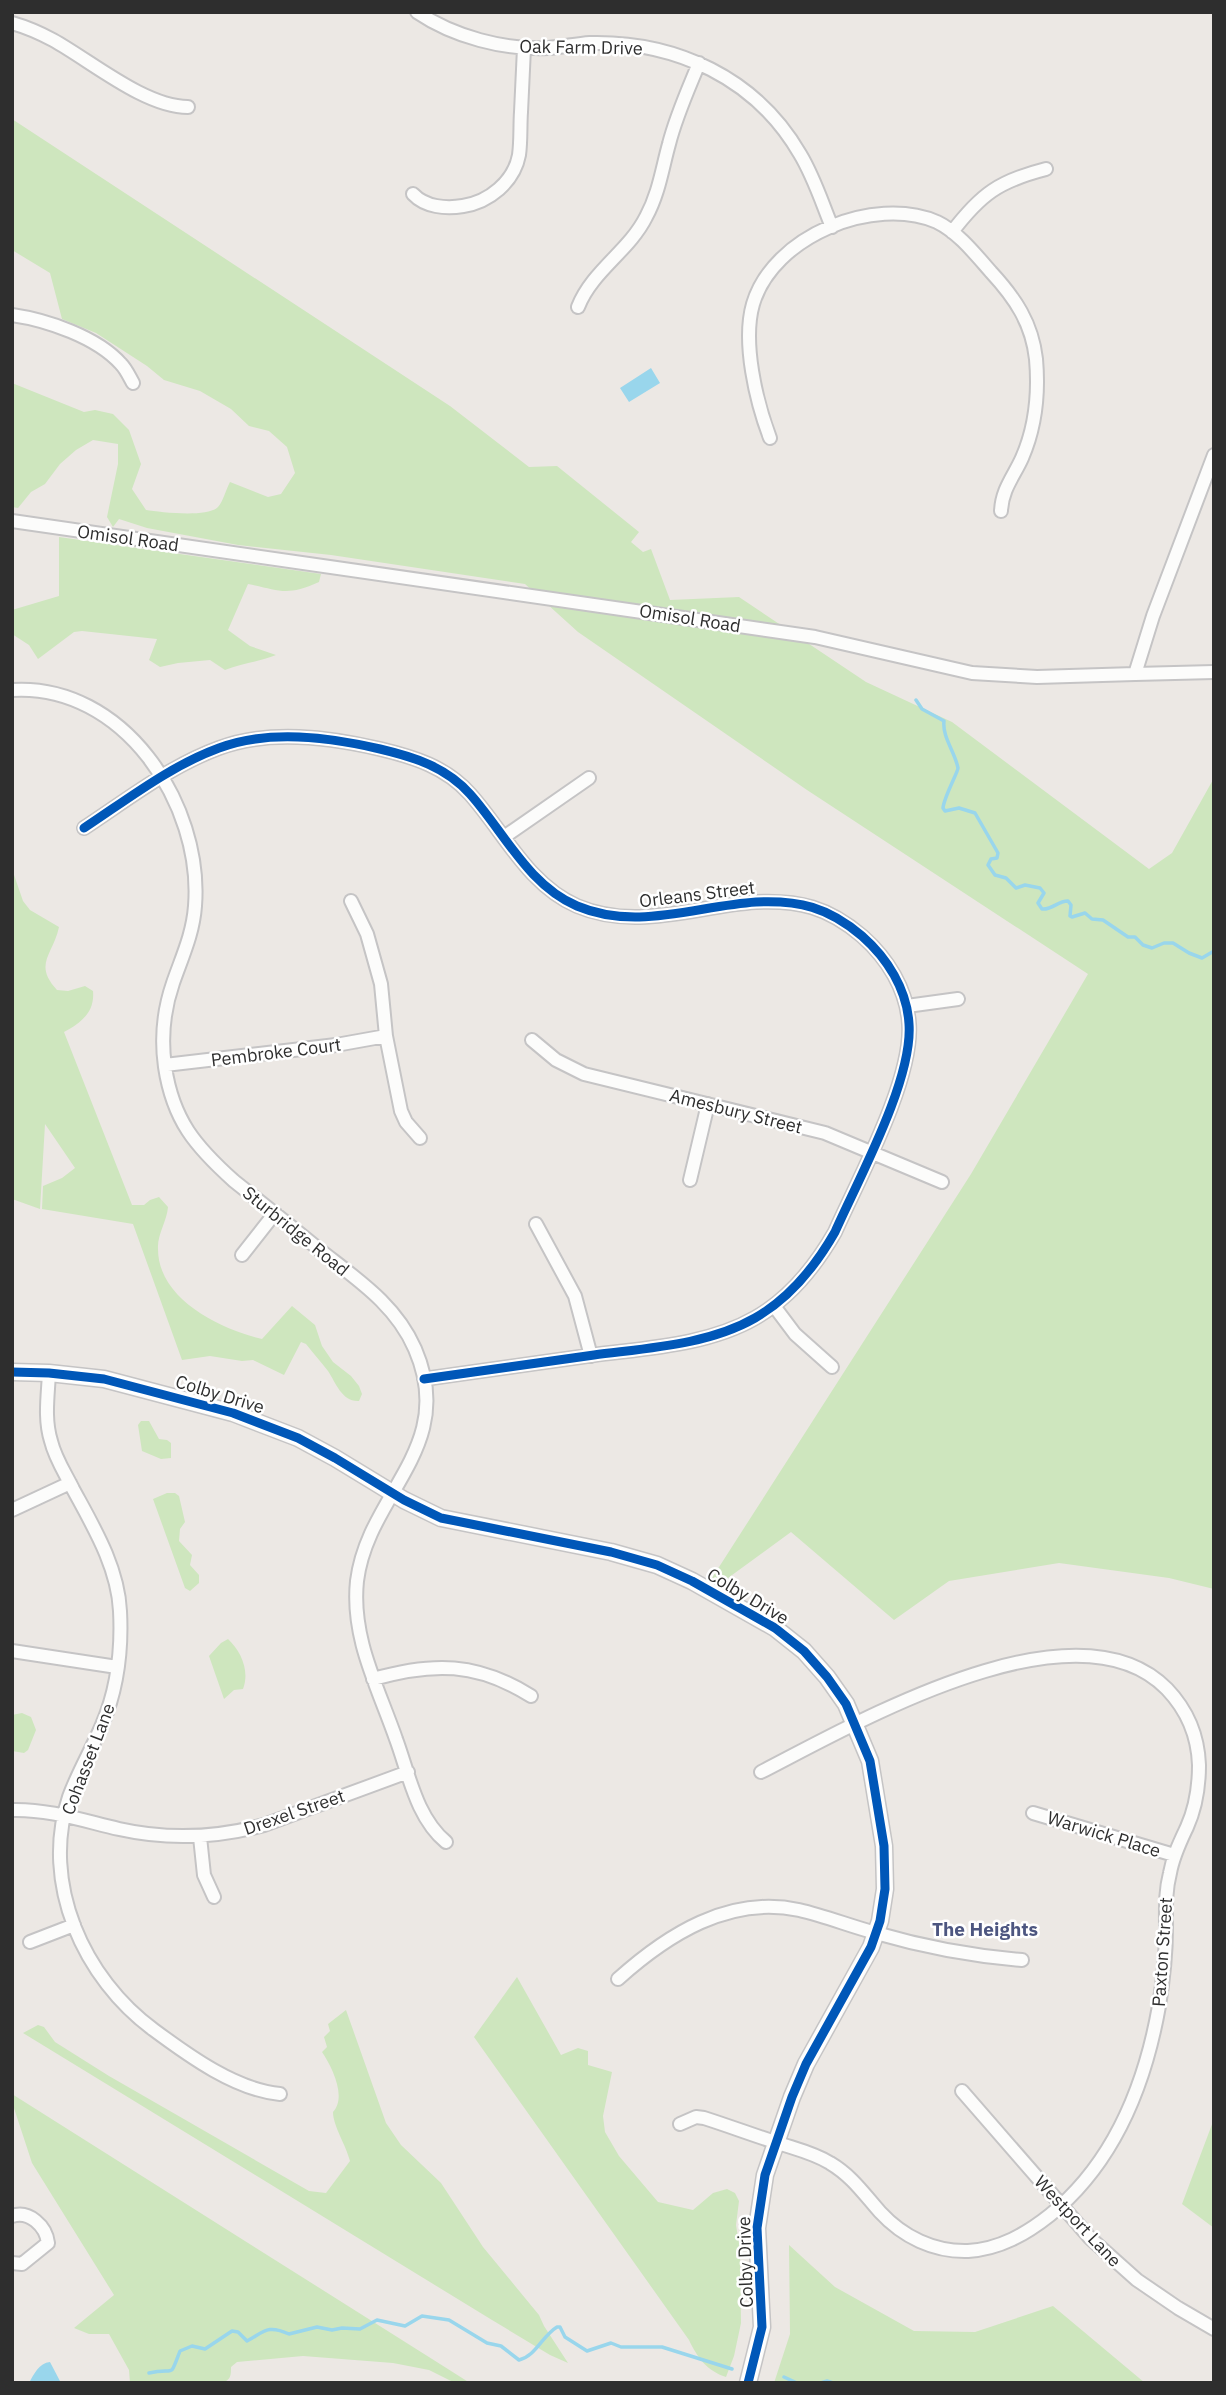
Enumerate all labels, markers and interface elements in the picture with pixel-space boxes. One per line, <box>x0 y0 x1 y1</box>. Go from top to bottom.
street label: Oak Farm Drive <box>519 34 643 60</box>
street label: Omisol Road <box>76 519 180 557</box>
street label: Omisol Road <box>638 599 742 637</box>
street label: Orleans Street <box>638 875 756 913</box>
street label: Pembroke Court <box>210 1033 342 1071</box>
street label: Amesbury Street <box>667 1083 805 1139</box>
street label: Sturbridge Road <box>238 1181 354 1281</box>
street label: Colby Drive <box>173 1370 267 1418</box>
street label: Colby Drive <box>703 1563 793 1629</box>
street label: Cohasset Lane <box>56 1700 120 1818</box>
street label: Drexel Street <box>240 1784 348 1840</box>
street label: Warwick Place <box>1044 1806 1164 1862</box>
street label: Paxton Street <box>1147 1897 1177 2007</box>
district label: The Heights <box>932 1917 1038 1941</box>
street label: Westport Lane <box>1030 2170 1126 2272</box>
street label: Colby Drive <box>732 2216 758 2308</box>

